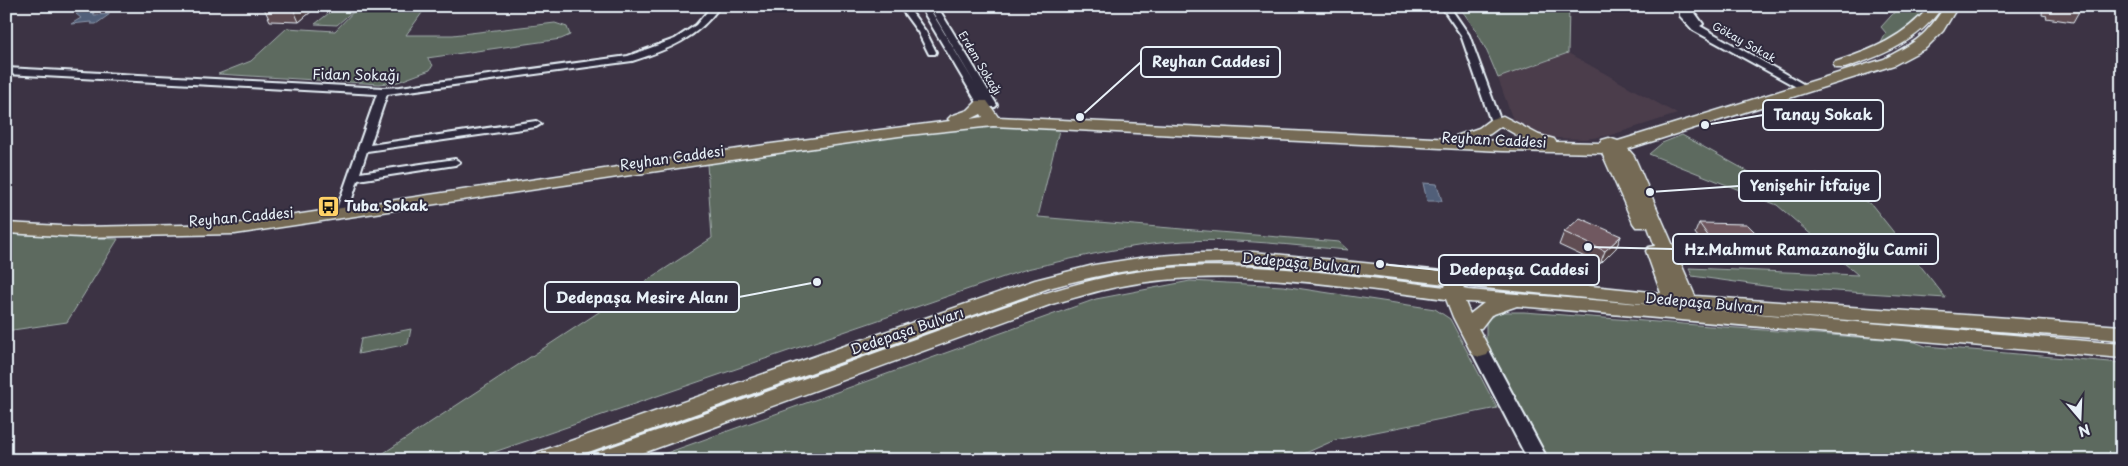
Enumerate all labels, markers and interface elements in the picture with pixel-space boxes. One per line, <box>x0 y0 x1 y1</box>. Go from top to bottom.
street label: Gökay Sokak <box>1709 17 1779 66</box>
street label: Erdem Sokağı <box>955 27 1006 98</box>
callout: Reyhan Caddesi <box>1141 47 1280 77</box>
text: Reyhan Caddesi <box>1152 49 1270 72</box>
street label: Fidan Sokağı <box>312 63 400 86</box>
callout: Tanay Sokak <box>1763 100 1883 130</box>
text: Tanay Sokak <box>1773 102 1873 125</box>
street label: Reyhan Caddesi <box>1441 126 1547 153</box>
street label: Reyhan Caddesi <box>618 140 726 175</box>
callout: Yenişehir İtfaiye <box>1739 171 1880 201</box>
text: Yenişehir İtfaiye <box>1750 173 1870 196</box>
bus stop icon: Tuba Sokak <box>316 194 340 218</box>
place label: Tuba Sokak <box>344 195 428 216</box>
street label: Reyhan Caddesi <box>188 201 294 232</box>
callout: Hz.Mahmut Ramazanoğlu Camii <box>1673 234 1938 264</box>
text: Hz.Mahmut Ramazanoğlu Camii <box>1684 237 1928 260</box>
street label: Dedepaşa Bulvarı <box>1241 247 1361 278</box>
callout: Dedepaşa Caddesi <box>1439 255 1599 285</box>
text: Dedepaşa Caddesi <box>1449 257 1589 280</box>
callout: Dedepaşa Mesire Alanı <box>545 282 739 312</box>
text: Dedepaşa Mesire Alanı <box>556 285 728 308</box>
street label: Dedepaşa Bulvarı <box>1644 287 1764 318</box>
street label: Dedepaşa Bulvarı <box>847 301 966 360</box>
north arrow <box>2056 394 2106 444</box>
text: N <box>2076 419 2093 442</box>

